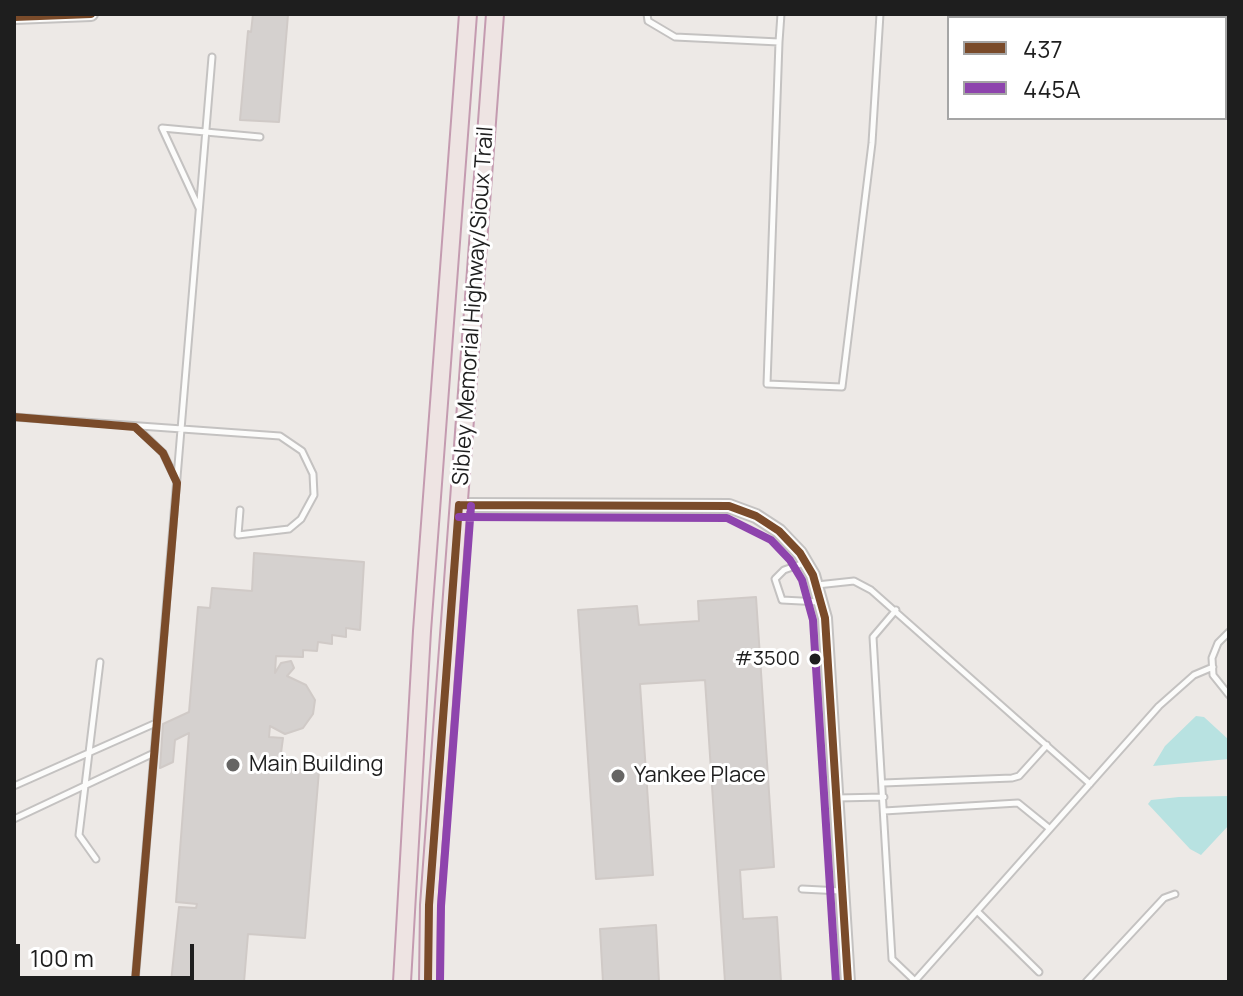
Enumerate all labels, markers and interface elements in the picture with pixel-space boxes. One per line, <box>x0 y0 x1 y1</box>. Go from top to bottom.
legend <box>947 16 1227 120</box>
text: 437 <box>1023 32 1062 65</box>
text: 445A <box>1023 72 1081 105</box>
street label: Sibley Memorial Highway/Sioux Trail <box>448 126 500 486</box>
place label: #3500 <box>735 647 800 671</box>
marker: #3500 <box>807 651 823 667</box>
place label: Main Building <box>249 752 383 778</box>
marker: Main Building <box>224 756 242 774</box>
place label: Yankee Place <box>634 763 766 789</box>
marker: Yankee Place <box>609 767 627 785</box>
scale bar <box>20 928 198 978</box>
text: 100 m <box>30 941 94 974</box>

